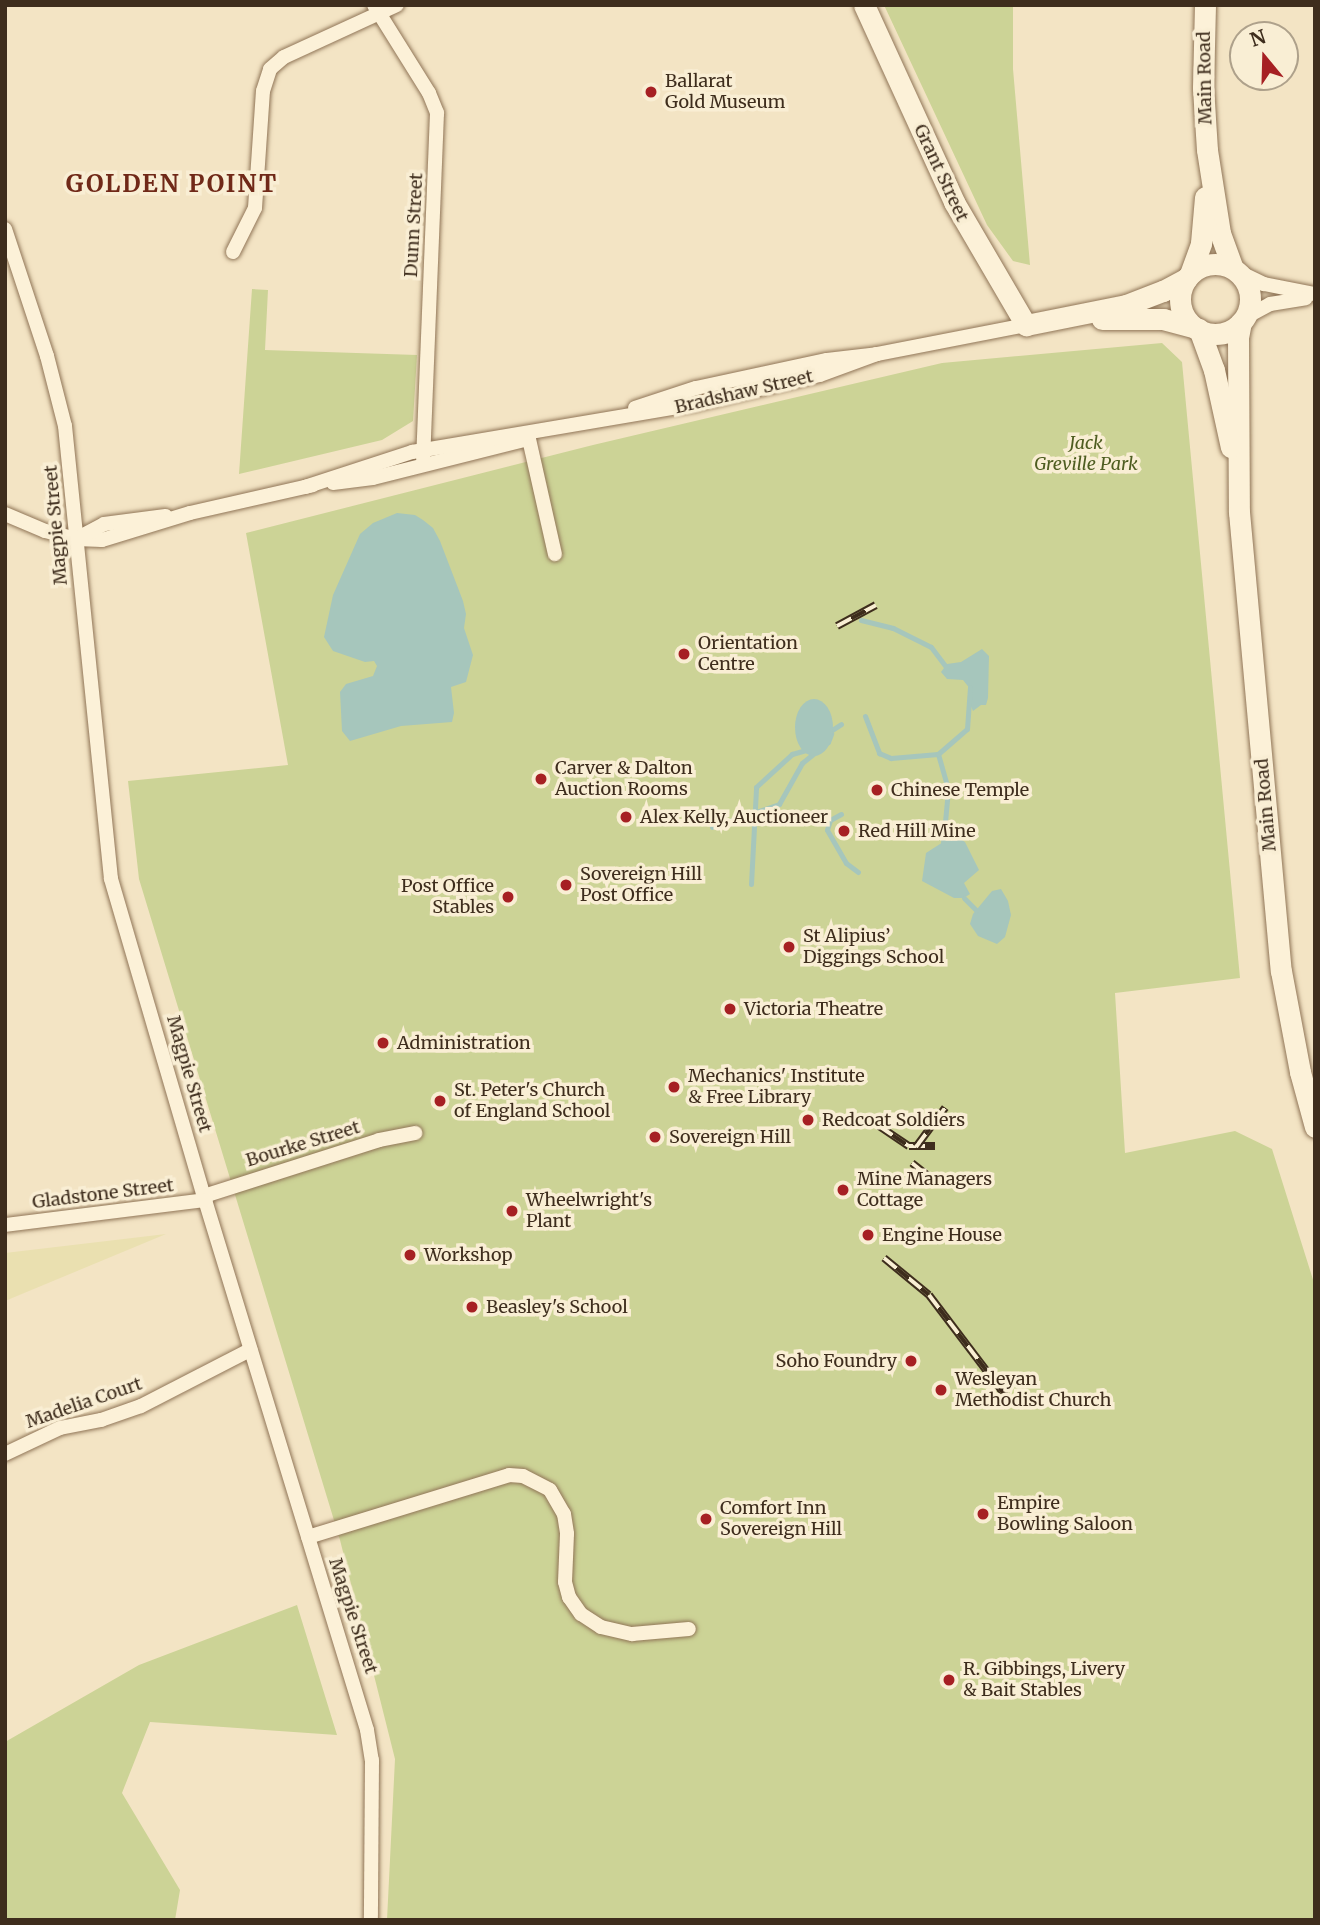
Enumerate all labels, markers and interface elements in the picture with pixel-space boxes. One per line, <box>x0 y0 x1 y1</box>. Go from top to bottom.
north arrow <box>1229 21 1299 91</box>
text: N <box>1247 24 1269 52</box>
street label: Main Road <box>1193 31 1217 125</box>
place label: Ballarat Gold Museum <box>665 71 785 114</box>
marker: Ballarat Gold Museum <box>643 84 659 100</box>
street label: Grant Street <box>909 121 973 225</box>
district label: GOLDEN POINT <box>67 170 277 198</box>
street label: Dunn Street <box>400 172 428 278</box>
street label: Bradshaw Street <box>673 366 815 418</box>
park label: Jack Greville Park <box>1034 433 1138 476</box>
street label: Magpie Street <box>40 464 72 586</box>
place label: Orientation Centre <box>698 633 798 676</box>
marker: Orientation Centre <box>676 646 692 662</box>
place label: Carver & Dalton Auction Rooms <box>555 758 693 800</box>
street label: Main Road <box>1251 758 1281 852</box>
marker: Carver & Dalton Auction Rooms <box>533 771 549 787</box>
place label: Chinese Temple <box>891 779 1029 801</box>
marker: Chinese Temple <box>869 782 885 798</box>
place label: Alex Kelly, Auctioneer <box>640 806 828 828</box>
marker: Alex Kelly, Auctioneer <box>618 809 634 825</box>
place label: Red Hill Mine <box>858 820 976 842</box>
marker: Red Hill Mine <box>836 823 852 839</box>
place label: Sovereign Hill Post Office <box>580 864 702 906</box>
place label: Post Office Stables <box>401 876 494 918</box>
marker: Sovereign Hill Post Office <box>558 877 574 893</box>
marker: Post Office Stables <box>500 889 516 905</box>
place label: St Alipius’ Diggings School <box>803 926 944 968</box>
marker: St Alipius’ Diggings School <box>781 939 797 955</box>
place label: Victoria Theatre <box>744 998 883 1020</box>
marker: Victoria Theatre <box>722 1001 738 1017</box>
street label: Magpie Street <box>162 1013 216 1135</box>
place label: Administration <box>397 1032 531 1054</box>
marker: Administration <box>375 1035 391 1051</box>
place label: Mechanics' Institute & Free Library <box>688 1066 865 1108</box>
marker: Mechanics' Institute & Free Library <box>666 1079 682 1095</box>
place label: St. Peter's Church of England School <box>454 1080 610 1122</box>
marker: St. Peter's Church of England School <box>432 1093 448 1109</box>
place label: Redcoat Soldiers <box>822 1109 965 1131</box>
marker: Redcoat Soldiers <box>800 1112 816 1128</box>
street label: Bourke Street <box>243 1116 363 1172</box>
place label: Sovereign Hill <box>669 1126 791 1148</box>
marker: Sovereign Hill <box>647 1129 663 1145</box>
place label: Mine Managers Cottage <box>857 1169 992 1212</box>
street label: Gladstone Street <box>31 1175 175 1213</box>
marker: Mine Managers Cottage <box>835 1182 851 1198</box>
place label: Wheelwright's Plant <box>526 1190 652 1232</box>
marker: Wheelwright's Plant <box>504 1203 520 1219</box>
place label: Engine House <box>882 1224 1002 1246</box>
marker: Engine House <box>860 1227 876 1243</box>
place label: Workshop <box>424 1244 513 1266</box>
marker: Workshop <box>402 1247 418 1263</box>
place label: Beasley's School <box>486 1296 628 1318</box>
marker: Beasley's School <box>464 1299 480 1315</box>
place label: Soho Foundry <box>776 1350 897 1372</box>
marker: Soho Foundry <box>903 1353 919 1369</box>
place label: Wesleyan Methodist Church <box>955 1369 1111 1412</box>
street label: Madelia Court <box>23 1373 145 1433</box>
marker: Wesleyan Methodist Church <box>933 1382 949 1398</box>
place label: Empire Bowling Saloon <box>997 1493 1133 1536</box>
place label: Comfort Inn Sovereign Hill <box>720 1498 842 1540</box>
marker: Empire Bowling Saloon <box>975 1506 991 1522</box>
marker: Comfort Inn Sovereign Hill <box>698 1511 714 1527</box>
street label: Magpie Street <box>324 1555 382 1677</box>
place label: R. Gibbings, Livery & Bait Stables <box>963 1659 1125 1702</box>
marker: R. Gibbings, Livery & Bait Stables <box>941 1672 957 1688</box>

